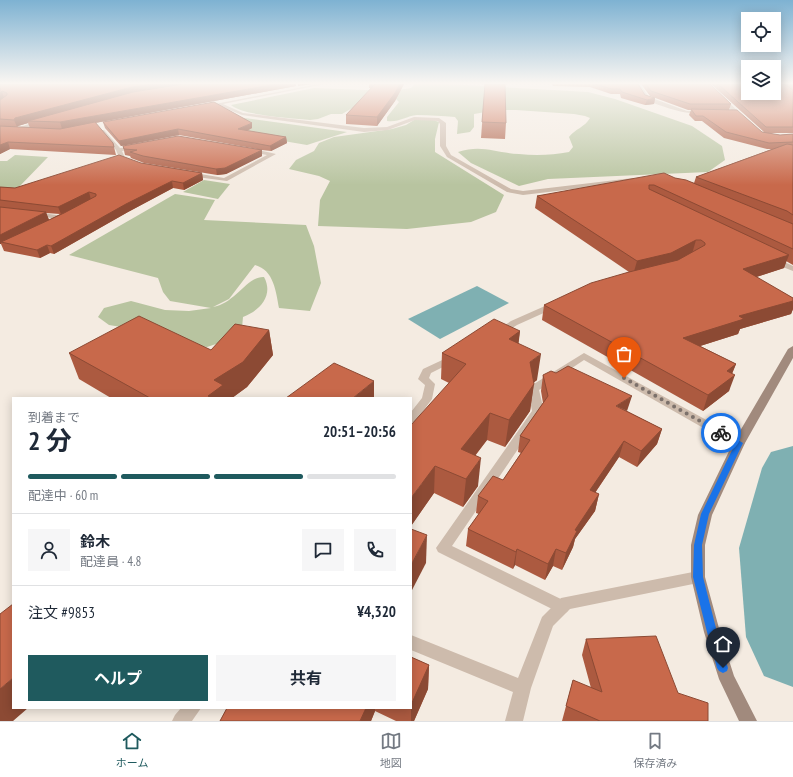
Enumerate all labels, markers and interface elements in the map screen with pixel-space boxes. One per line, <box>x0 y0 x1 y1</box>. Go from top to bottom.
map controls <box>741 12 781 100</box>
button: locate <box>741 12 781 52</box>
button: layers <box>741 60 781 100</box>
pin <box>607 337 641 378</box>
icon: bag <box>613 343 635 365</box>
text: 到着まで <box>28 409 80 426</box>
courier <box>701 413 741 453</box>
text: 20:51–20:56 <box>323 422 396 441</box>
icon: bike <box>710 422 732 444</box>
text: 2 分 <box>28 424 72 457</box>
text: 配達中 · 60 m <box>28 487 98 504</box>
button: person <box>28 529 70 571</box>
button: chat <box>302 529 344 571</box>
button: phone <box>354 529 396 571</box>
text: 鈴木 <box>80 532 110 551</box>
text: 配達員 · 4.8 <box>80 553 141 570</box>
text: ¥4,320 <box>357 602 396 621</box>
text: 注文 #9853 <box>28 603 95 622</box>
pin <box>706 627 740 668</box>
icon: home <box>712 633 734 655</box>
button: ヘルプ <box>28 655 208 701</box>
button: 共有 <box>216 655 396 701</box>
tab: ホーム <box>116 730 148 770</box>
tab: 地図 <box>380 730 402 770</box>
tab: 保存済み <box>633 730 677 770</box>

